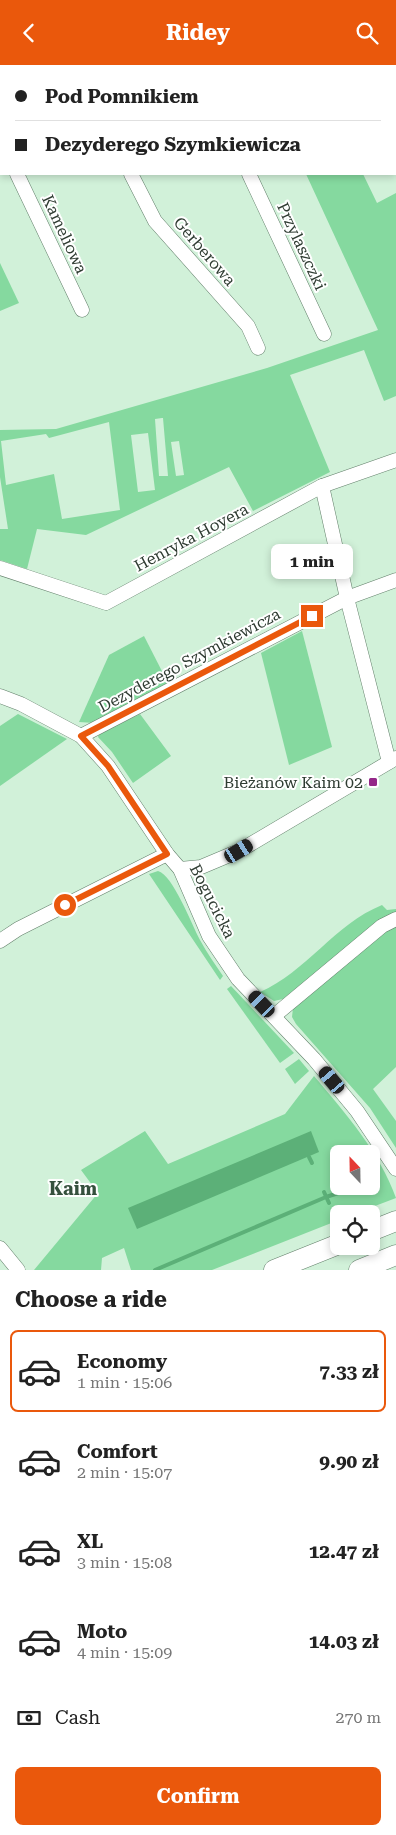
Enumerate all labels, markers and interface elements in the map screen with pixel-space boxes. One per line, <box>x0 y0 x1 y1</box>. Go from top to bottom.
icon: back <box>15 19 43 47</box>
icon: search <box>353 19 381 47</box>
text: Ridey <box>166 20 230 45</box>
text: Pod Pomnikiem <box>45 85 199 108</box>
text: Dezyderego Szymkiewicza <box>45 133 301 156</box>
street label: Kameliowa <box>38 192 91 277</box>
street label: Przylaszczki <box>273 199 330 293</box>
street label: Gerberowa <box>170 213 240 290</box>
street label: Henryka Hoyera <box>131 499 252 576</box>
callout: 1 min <box>271 543 353 579</box>
text: 1 min <box>290 552 334 571</box>
street label: Dezyderego Szymkiewicza <box>95 604 284 717</box>
route end <box>301 605 323 627</box>
place label: Bieżanów Kaim 02 <box>223 773 363 792</box>
marker: Bieżanów Kaim 02 <box>367 776 379 788</box>
car <box>222 837 255 865</box>
street label: Bogucicka <box>186 861 240 942</box>
route start <box>54 894 76 916</box>
car <box>246 988 277 1020</box>
car <box>316 1064 347 1096</box>
north arrow <box>330 1145 380 1195</box>
map controls <box>330 1145 380 1255</box>
district label: Kaim <box>49 1178 98 1199</box>
button: locate <box>330 1205 380 1255</box>
text: Choose a ride <box>15 1287 167 1312</box>
icon: car <box>17 1349 62 1394</box>
text: Economy <box>77 1350 167 1373</box>
text: 7.33 zł <box>319 1360 379 1383</box>
text: 1 min · 15:06 <box>77 1373 172 1392</box>
icon: car <box>17 1439 62 1484</box>
text: Comfort <box>77 1440 158 1463</box>
text: 9.90 zł <box>319 1450 379 1473</box>
text: 2 min · 15:07 <box>77 1463 172 1482</box>
icon: car <box>17 1529 62 1574</box>
text: XL <box>77 1530 103 1553</box>
text: 12.47 zł <box>309 1540 379 1563</box>
text: 3 min · 15:08 <box>77 1553 172 1572</box>
icon: car <box>17 1619 62 1664</box>
text: Moto <box>77 1620 127 1643</box>
text: 14.03 zł <box>309 1630 379 1653</box>
text: 4 min · 15:09 <box>77 1643 172 1662</box>
icon: cash <box>15 1704 43 1732</box>
text: Cash <box>55 1706 100 1729</box>
text: 270 m <box>335 1708 381 1727</box>
button: Confirm <box>15 1767 381 1825</box>

